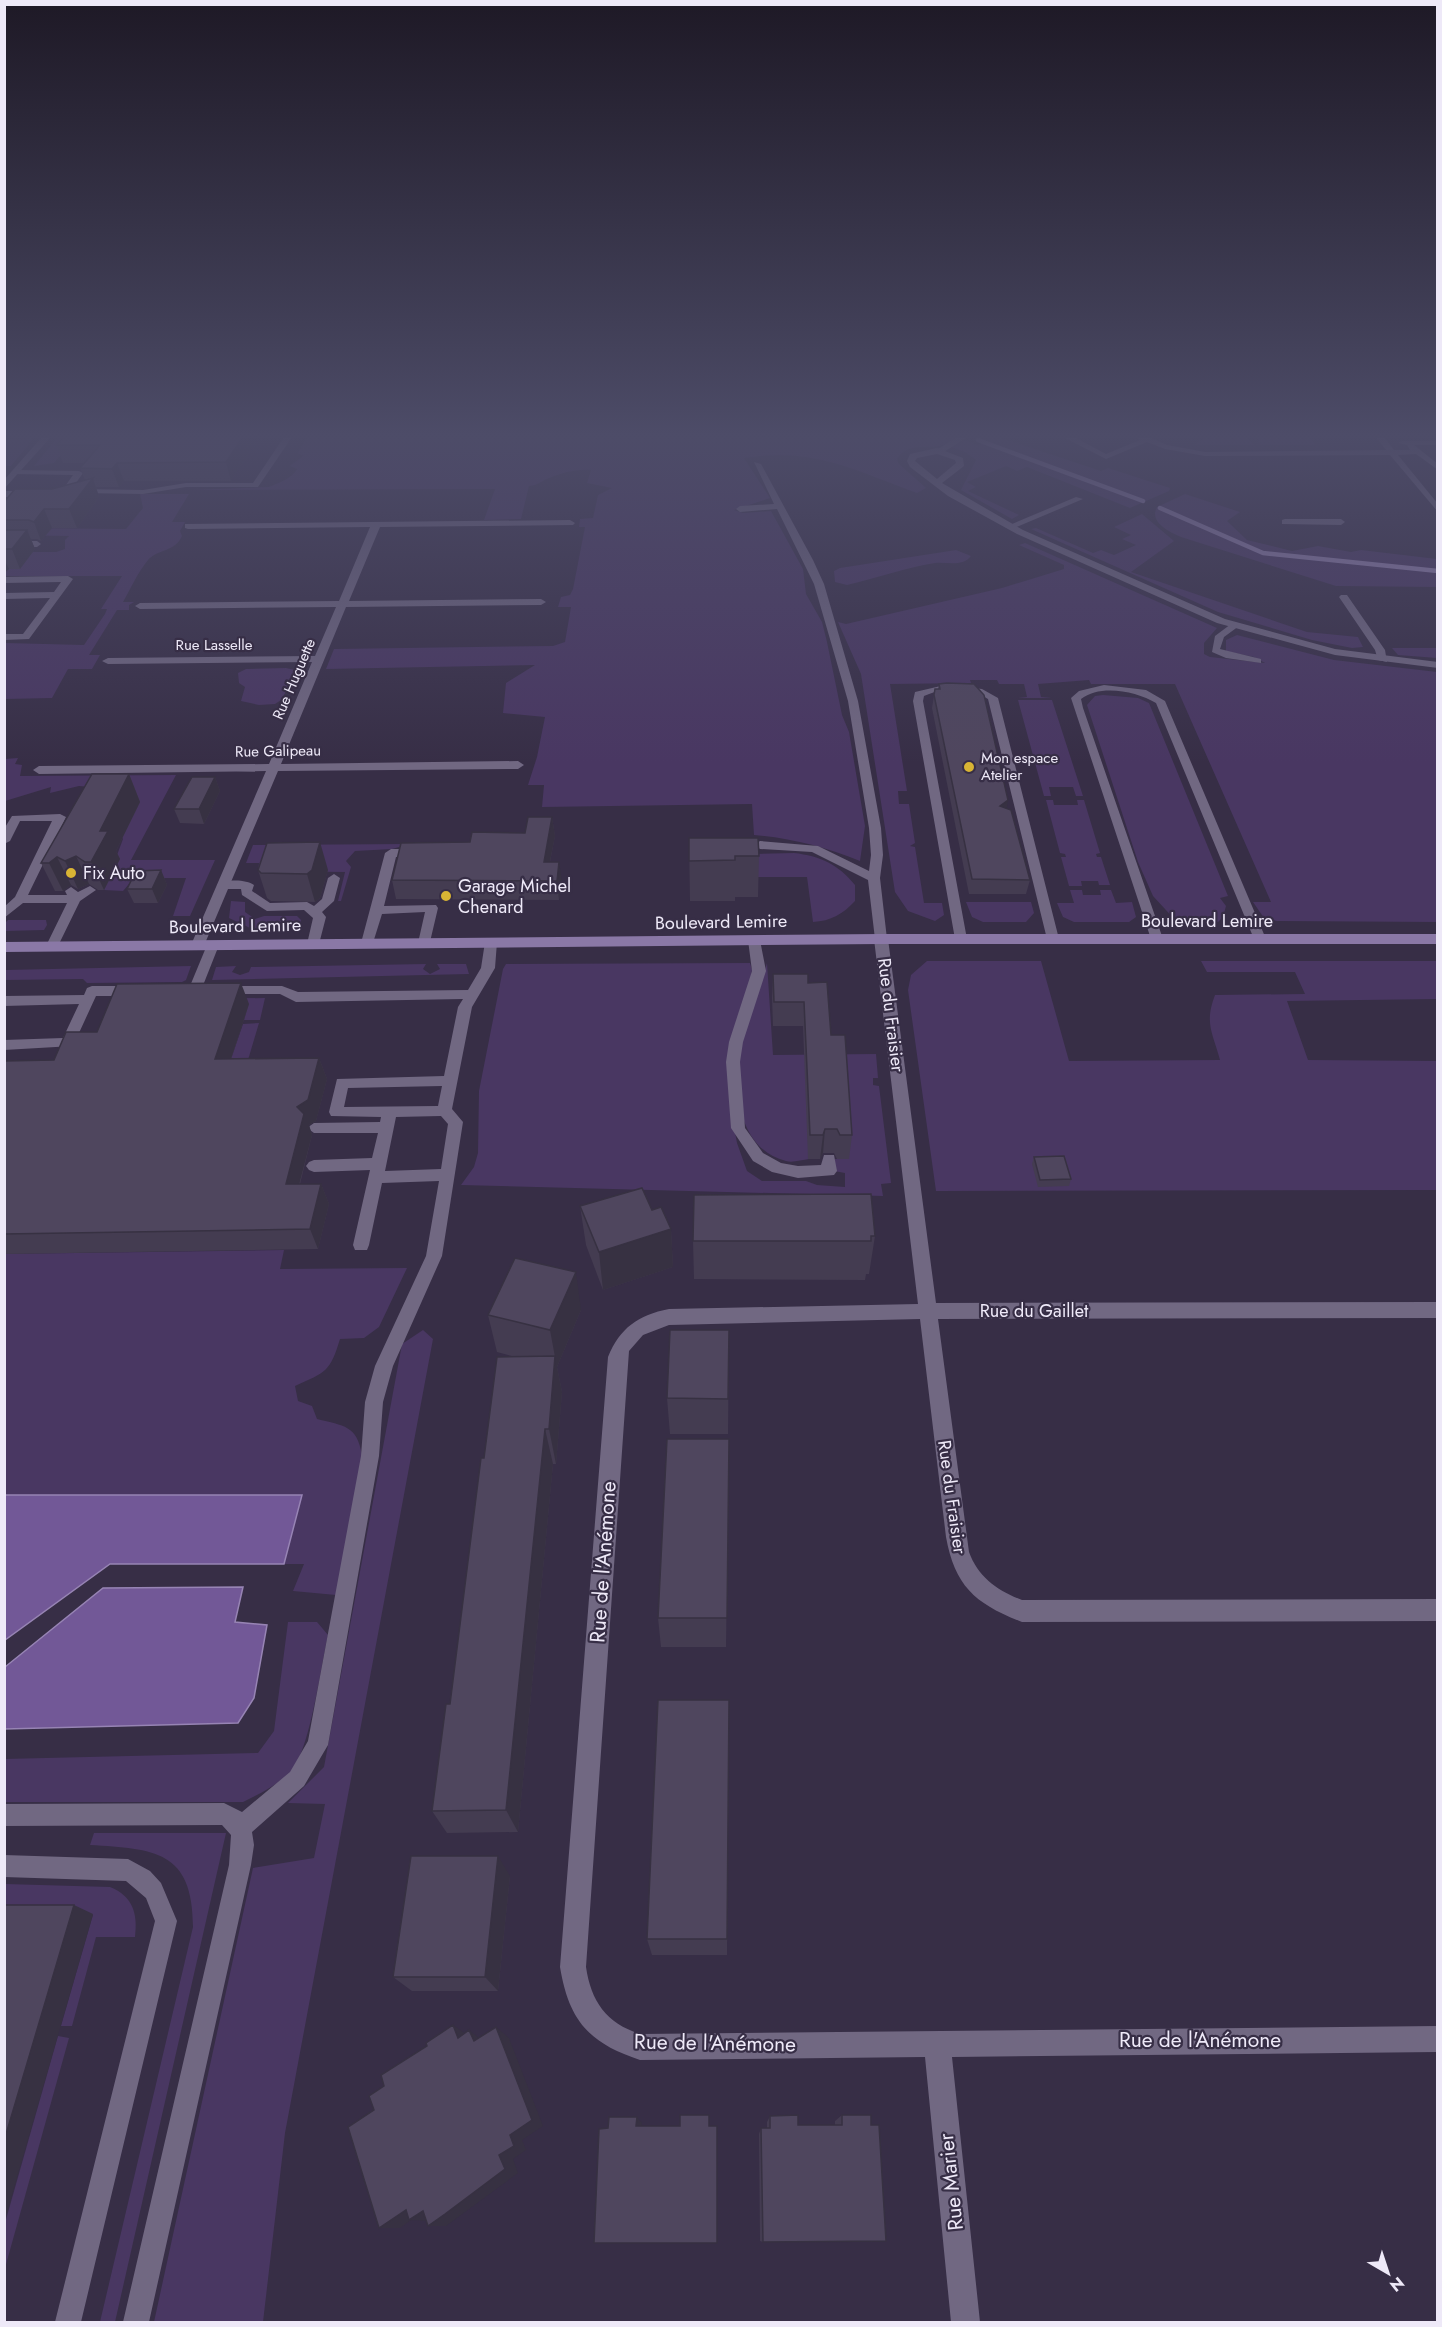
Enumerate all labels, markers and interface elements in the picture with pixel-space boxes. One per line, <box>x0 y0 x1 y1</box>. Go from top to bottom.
street label: Rue Lasselle <box>176 634 253 656</box>
street label: Rue Huguette <box>267 635 321 723</box>
street label: Rue Galipeau <box>235 739 321 763</box>
place label: Mon espace Atelier <box>981 747 1058 786</box>
marker: Mon espace Atelier <box>962 760 976 774</box>
place label: Fix Auto <box>83 860 145 886</box>
marker: Fix Auto <box>64 866 78 880</box>
place label: Garage Michel Chenard <box>458 873 571 920</box>
marker: Garage Michel Chenard <box>439 889 453 903</box>
street label: Boulevard Lemire <box>655 908 787 936</box>
street label: Boulevard Lemire <box>1141 908 1273 934</box>
street label: Boulevard Lemire <box>169 912 301 940</box>
street label: Rue du Fraisier <box>871 956 911 1074</box>
street label: Rue du Gaillet <box>980 1298 1089 1324</box>
street label: Rue du Fraisier <box>931 1438 973 1556</box>
street label: Rue de l'Anémone <box>582 1480 624 1644</box>
street label: Rue de l'Anémone <box>1119 2025 1281 2055</box>
street label: Rue de l'Anémone <box>634 2027 796 2059</box>
street label: Rue Marier <box>931 2131 971 2232</box>
north arrow <box>1358 2243 1418 2303</box>
text: N <box>1385 2271 1409 2297</box>

